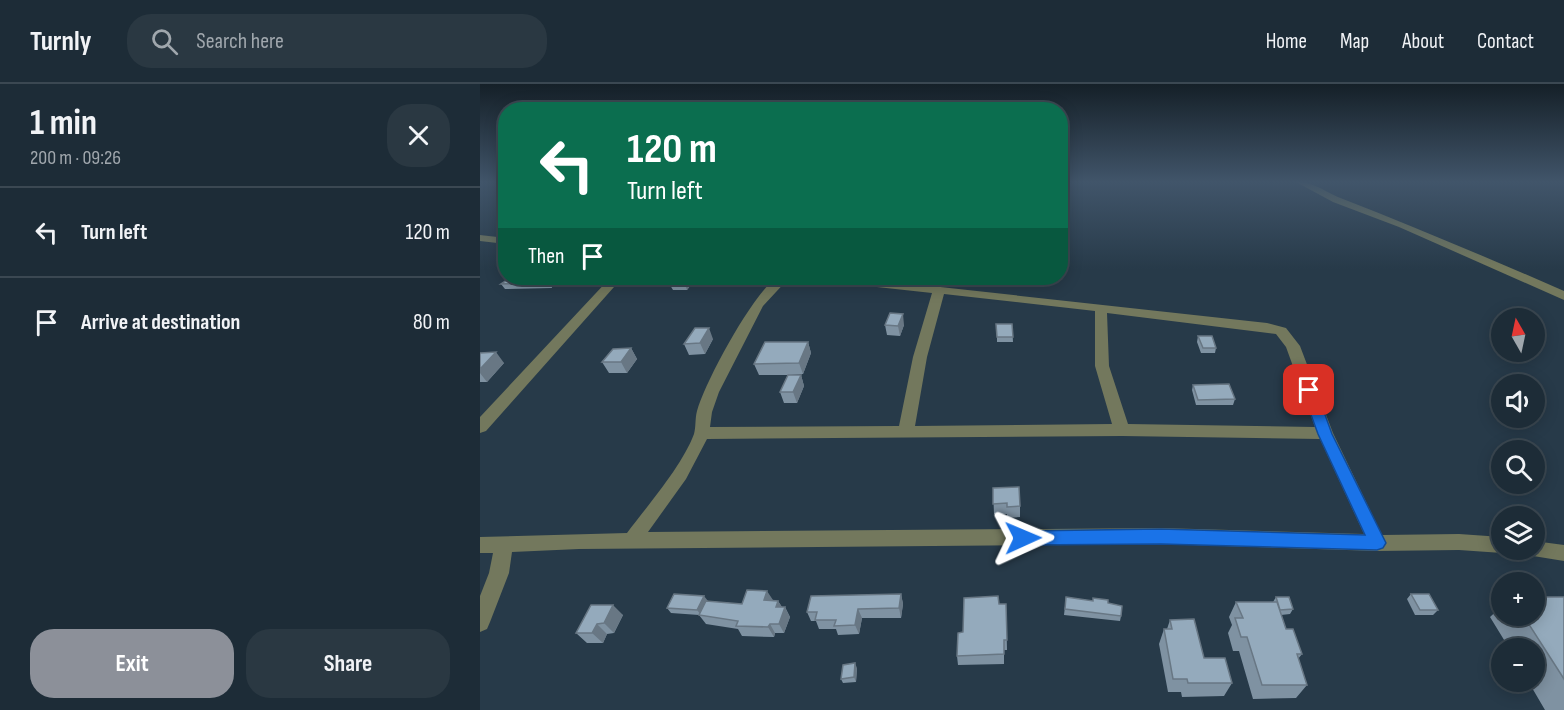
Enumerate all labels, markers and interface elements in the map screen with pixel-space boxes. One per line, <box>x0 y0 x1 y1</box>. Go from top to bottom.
search box <box>127 14 547 68</box>
text: Turnly <box>30 25 91 58</box>
icon: search <box>148 25 181 58</box>
text: Search here <box>196 28 284 55</box>
text: Home <box>1266 29 1307 54</box>
text: Map <box>1340 29 1369 54</box>
text: About <box>1402 29 1444 54</box>
text: Contact <box>1477 29 1534 54</box>
text: 1 min <box>30 102 97 145</box>
button: close <box>387 104 450 167</box>
text: 120 m <box>627 124 717 175</box>
icon: left <box>528 126 606 204</box>
text: 200 m · 09:26 <box>30 146 121 170</box>
text: Turn left <box>627 175 703 207</box>
icon: left <box>30 216 63 249</box>
text: Turn left <box>81 219 147 246</box>
text: 120 m <box>406 219 450 246</box>
icon: arrive <box>576 240 609 273</box>
text: Then <box>528 243 564 270</box>
icon: arrive <box>30 306 63 339</box>
north arrow <box>1491 308 1545 362</box>
map controls <box>1491 308 1545 692</box>
text: Arrive at destination <box>81 309 240 336</box>
text: 80 m <box>413 309 450 336</box>
pin <box>1283 364 1334 415</box>
icon: arrive <box>1292 373 1325 406</box>
button: sound <box>1491 374 1545 428</box>
button: search <box>1491 440 1545 494</box>
position arrow <box>991 506 1055 570</box>
button: layers <box>1491 506 1545 560</box>
button: + <box>1491 572 1545 626</box>
button: Exit <box>30 629 234 698</box>
button: Share <box>246 629 450 698</box>
button: − <box>1491 638 1545 692</box>

